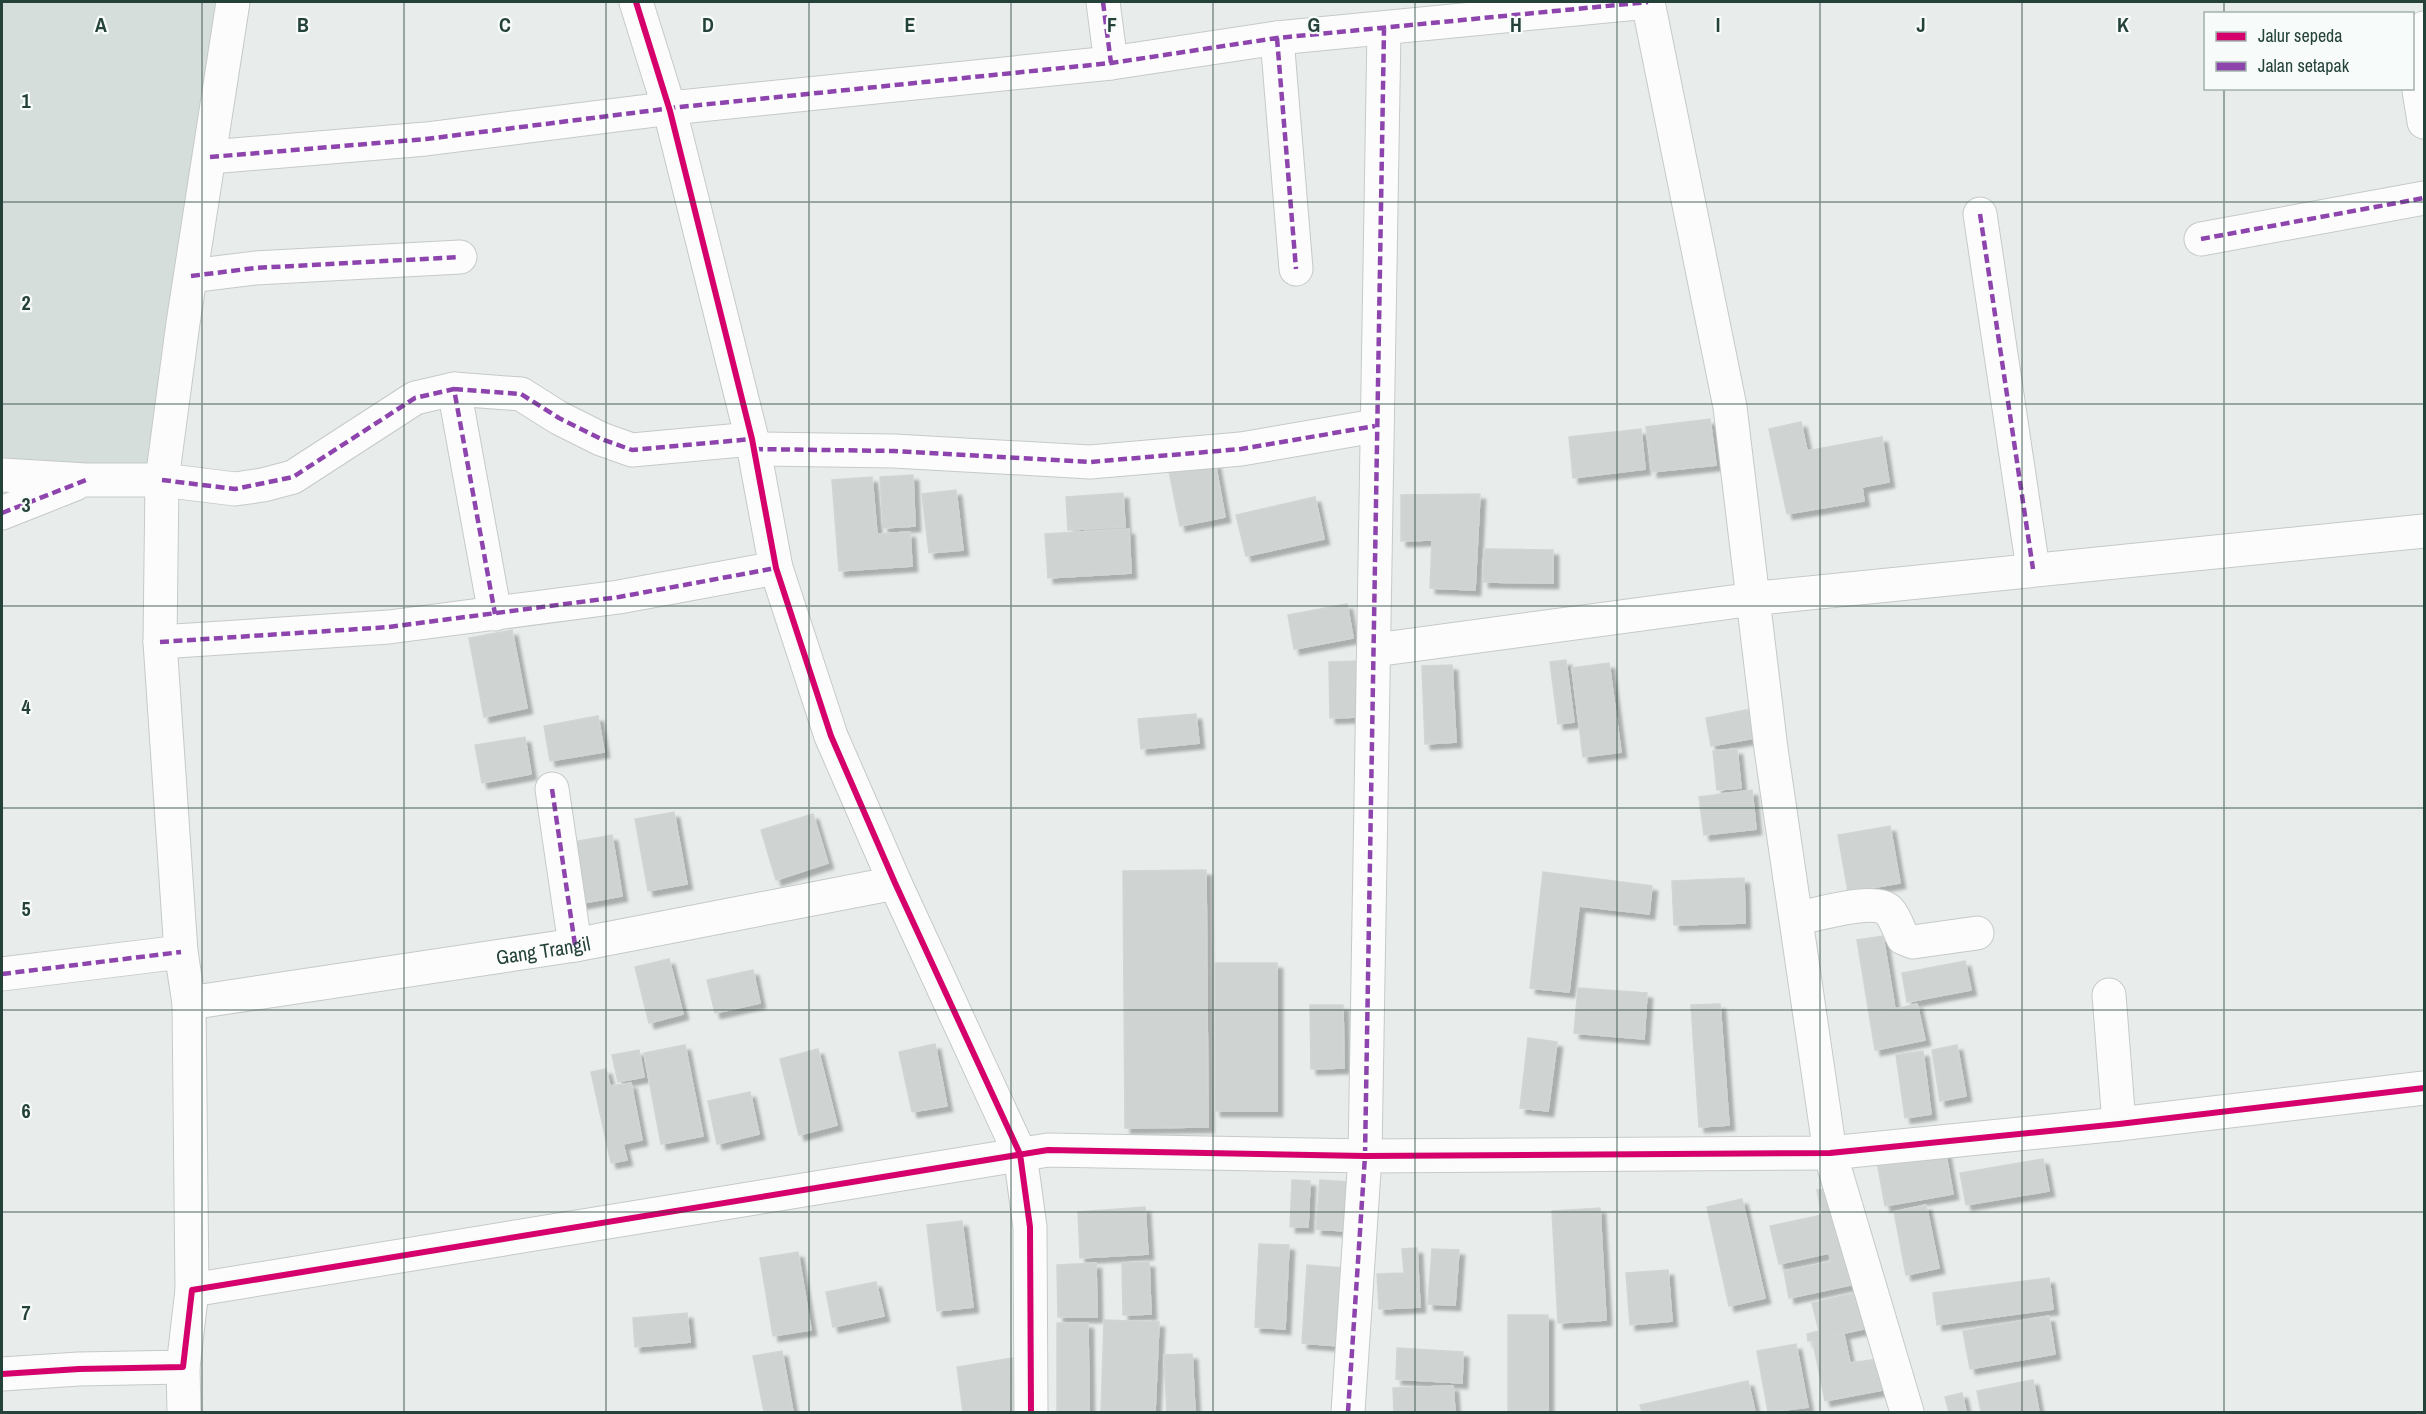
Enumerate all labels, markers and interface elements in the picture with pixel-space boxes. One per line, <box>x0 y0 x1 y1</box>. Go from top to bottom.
text: A <box>95 11 107 38</box>
text: B <box>297 11 309 38</box>
text: C <box>499 11 511 38</box>
text: D <box>702 11 714 38</box>
text: E <box>905 11 916 38</box>
text: F <box>1107 11 1117 38</box>
text: G <box>1308 11 1320 38</box>
text: H <box>1510 11 1522 38</box>
text: I <box>1716 11 1720 38</box>
text: J <box>1916 11 1926 38</box>
text: K <box>2117 11 2129 38</box>
legend <box>2204 12 2414 90</box>
text: Jalur sepeda <box>2258 23 2343 48</box>
text: Jalan setapak <box>2258 53 2350 78</box>
text: 1 <box>21 87 31 114</box>
text: 2 <box>21 289 31 316</box>
text: 3 <box>21 491 31 518</box>
text: 4 <box>21 693 31 720</box>
text: 5 <box>21 895 31 922</box>
street label: Gang Trangil <box>494 929 592 970</box>
text: 6 <box>21 1097 31 1124</box>
text: 7 <box>21 1299 31 1326</box>

